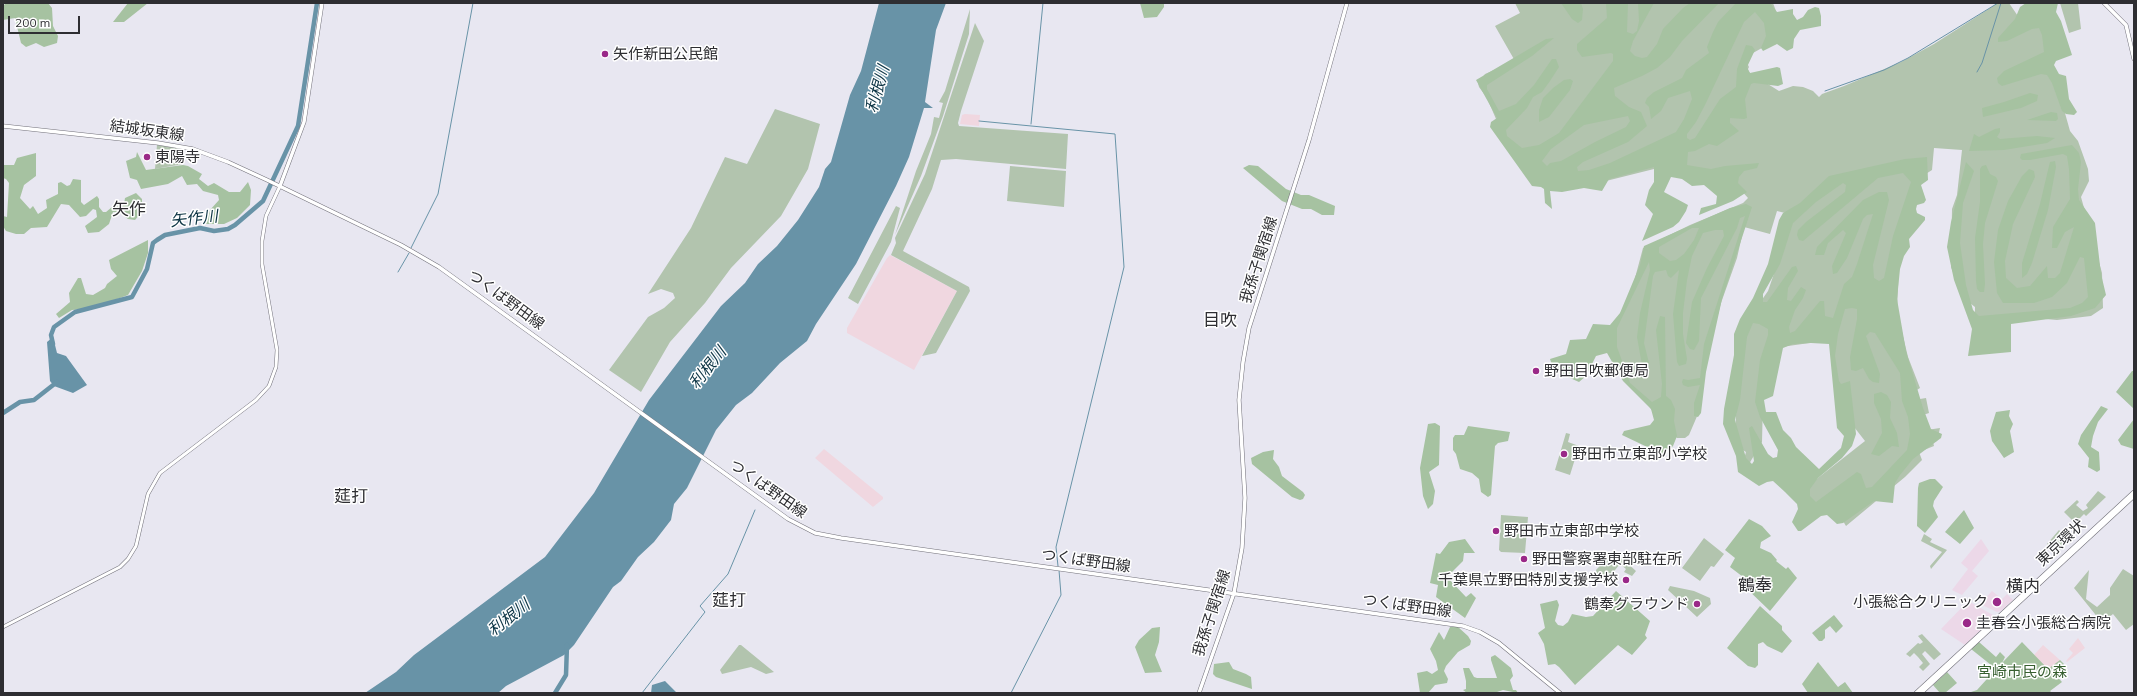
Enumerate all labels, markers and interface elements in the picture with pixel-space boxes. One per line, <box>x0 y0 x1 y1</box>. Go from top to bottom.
scale bar <box>10 8 82 34</box>
text: 200 m <box>15 15 50 30</box>
place label: 矢作新田公民館 <box>613 45 718 63</box>
marker: 矢作新田公民館 <box>600 49 610 59</box>
water label: 利根川 <box>862 63 894 115</box>
street label: 結城坂東線 <box>109 117 185 145</box>
place label: 東陽寺 <box>155 148 200 166</box>
marker: 東陽寺 <box>142 152 152 162</box>
district label: 矢作 <box>112 200 146 220</box>
water label: 矢作川 <box>169 207 219 231</box>
street label: 我孫子関宿線 <box>1237 214 1281 306</box>
street label: つくば野田線 <box>464 266 548 334</box>
district label: 目吹 <box>1203 311 1237 331</box>
water label: 利根川 <box>685 343 731 393</box>
place label: 野田目吹郵便局 <box>1544 362 1649 380</box>
marker: 野田目吹郵便局 <box>1531 366 1541 376</box>
place label: 野田市立東部小学校 <box>1572 445 1707 463</box>
marker: 野田市立東部小学校 <box>1559 449 1569 459</box>
street label: つくば野田線 <box>726 456 810 522</box>
district label: 莚打 <box>334 487 368 507</box>
street label: 東京環状 <box>2033 516 2089 570</box>
place label: 野田市立東部中学校 <box>1504 522 1639 540</box>
marker: 野田市立東部中学校 <box>1491 526 1501 536</box>
street label: つくば野田線 <box>1040 546 1132 576</box>
place label: 野田警察署東部駐在所 <box>1532 550 1682 568</box>
marker: 野田警察署東部駐在所 <box>1519 554 1529 564</box>
street label: 我孫子関宿線 <box>1190 567 1234 659</box>
place label: 千葉県立野田特別支援学校 <box>1438 571 1618 589</box>
marker: 千葉県立野田特別支援学校 <box>1621 575 1631 585</box>
district label: 鶴奉 <box>1738 576 1772 596</box>
district label: 横内 <box>2006 577 2040 597</box>
district label: 莚打 <box>712 591 746 611</box>
street label: つくば野田線 <box>1361 591 1453 621</box>
place label: 小張総合クリニック <box>1853 593 1988 611</box>
place label: 鶴奉グラウンド <box>1584 595 1689 613</box>
water label: 利根川 <box>484 596 534 640</box>
marker: 小張総合クリニック <box>1991 596 2003 608</box>
marker: 鶴奉グラウンド <box>1692 599 1702 609</box>
place label: 圭春会小張総合病院 <box>1976 614 2111 632</box>
marker: 圭春会小張総合病院 <box>1961 617 1973 629</box>
park label: 宮崎市民の森 <box>1977 663 2067 681</box>

